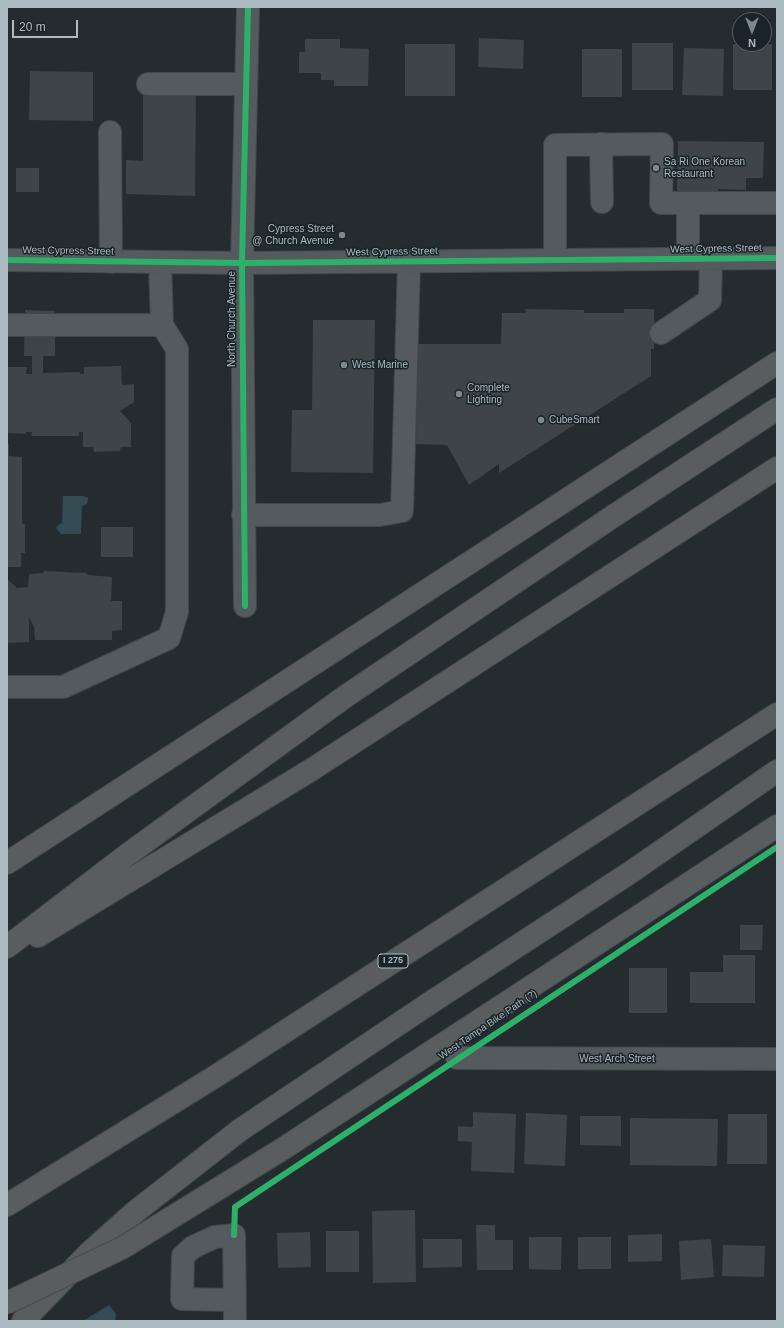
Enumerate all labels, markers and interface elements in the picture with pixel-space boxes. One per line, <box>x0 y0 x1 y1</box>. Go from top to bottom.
scale bar <box>14 12 80 38</box>
north arrow <box>732 12 772 52</box>
text: 20 m <box>19 20 46 34</box>
text: N <box>748 37 756 49</box>
place label: Sa Ri One Korean Restaurant <box>664 156 745 180</box>
marker: Sa Ri One Korean Restaurant <box>651 163 661 173</box>
place label: Cypress Street @ Church Avenue <box>252 223 334 246</box>
marker: Cypress Street @ Church Avenue <box>337 230 347 240</box>
street label: West Cypress Street <box>670 242 762 256</box>
street label: West Cypress Street <box>22 244 114 258</box>
street label: West Cypress Street <box>346 245 438 259</box>
street label: North Church Avenue <box>226 271 238 367</box>
place label: West Marine <box>352 359 408 371</box>
marker: West Marine <box>339 360 349 370</box>
place label: Complete Lighting <box>467 382 510 406</box>
marker: Complete Lighting <box>454 389 464 399</box>
place label: CubeSmart <box>549 414 600 426</box>
marker: CubeSmart <box>536 415 546 425</box>
road number: I 275 <box>378 954 408 968</box>
street label: West Tampa Bike Path (?) <box>437 988 539 1062</box>
street label: West Arch Street <box>579 1053 655 1065</box>

